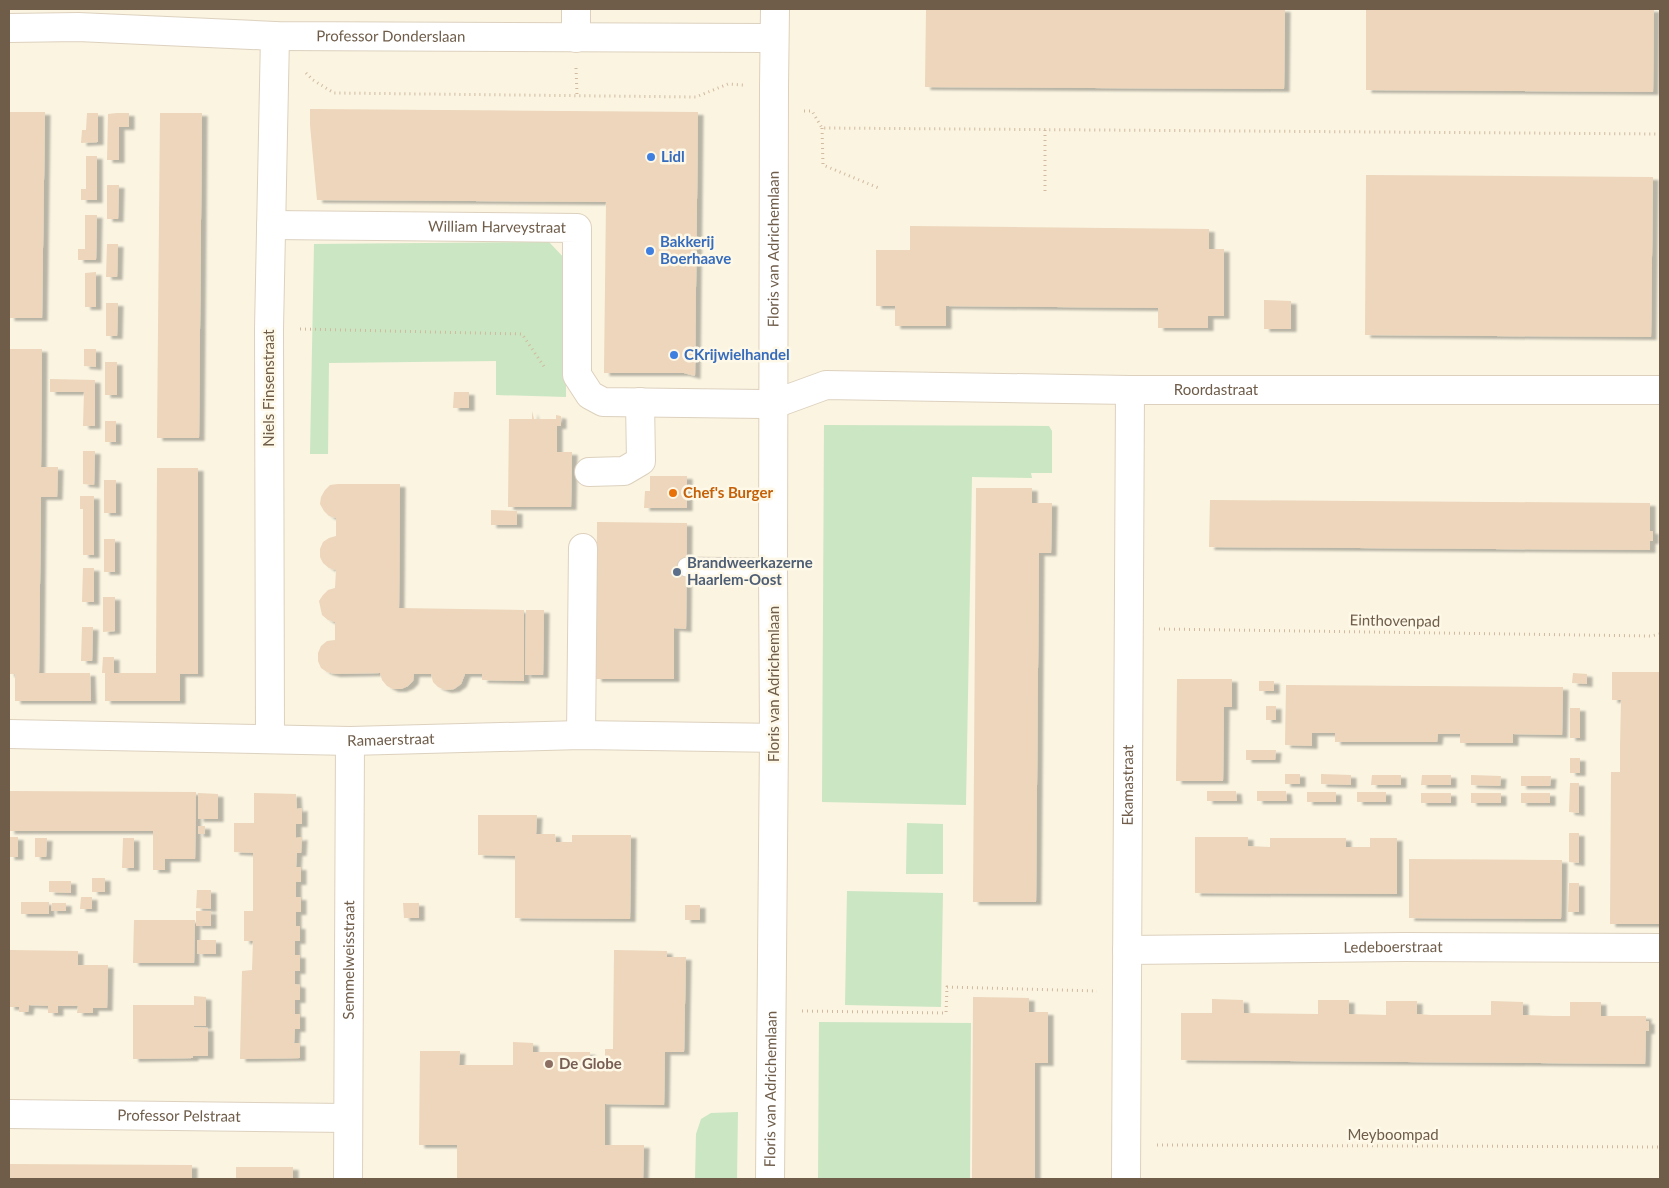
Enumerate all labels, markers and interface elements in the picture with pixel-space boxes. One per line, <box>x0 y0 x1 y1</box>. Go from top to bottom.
street label: Professor Donderslaan <box>316 26 465 45</box>
place label: Lidl <box>661 147 685 165</box>
marker: Lidl <box>645 151 657 163</box>
street label: Floris van Adrichemlaan <box>763 171 782 327</box>
street label: William Harveystraat <box>428 217 567 236</box>
place label: Bakkerij Boerhaave <box>660 232 731 267</box>
marker: Bakkerij Boerhaave <box>644 245 656 257</box>
street label: Niels Finsenstraat <box>259 329 277 447</box>
place label: CKrijwielhandel <box>684 345 790 363</box>
marker: CKrijwielhandel <box>668 349 680 361</box>
street label: Roordastraat <box>1174 380 1259 398</box>
place label: Chef's Burger <box>683 483 773 501</box>
marker: Chef's Burger <box>667 487 679 499</box>
place label: Brandweerkazerne Haarlem-Oost <box>687 553 813 588</box>
marker: Brandweerkazerne Haarlem-Oost <box>671 566 683 578</box>
street label: Floris van Adrichemlaan <box>764 606 782 762</box>
street label: Einthovenpad <box>1350 610 1440 630</box>
street label: Ramaerstraat <box>347 729 435 749</box>
street label: Ekamastraat <box>1118 744 1136 826</box>
street label: Semmelweisstraat <box>339 900 357 1020</box>
street label: Ledeboerstraat <box>1343 937 1443 956</box>
street label: Floris van Adrichemlaan <box>760 1011 780 1167</box>
place label: De Globe <box>559 1054 622 1072</box>
marker: De Globe <box>543 1058 555 1070</box>
street label: Professor Pelstraat <box>117 1105 241 1125</box>
street label: Meyboompad <box>1347 1125 1439 1143</box>

